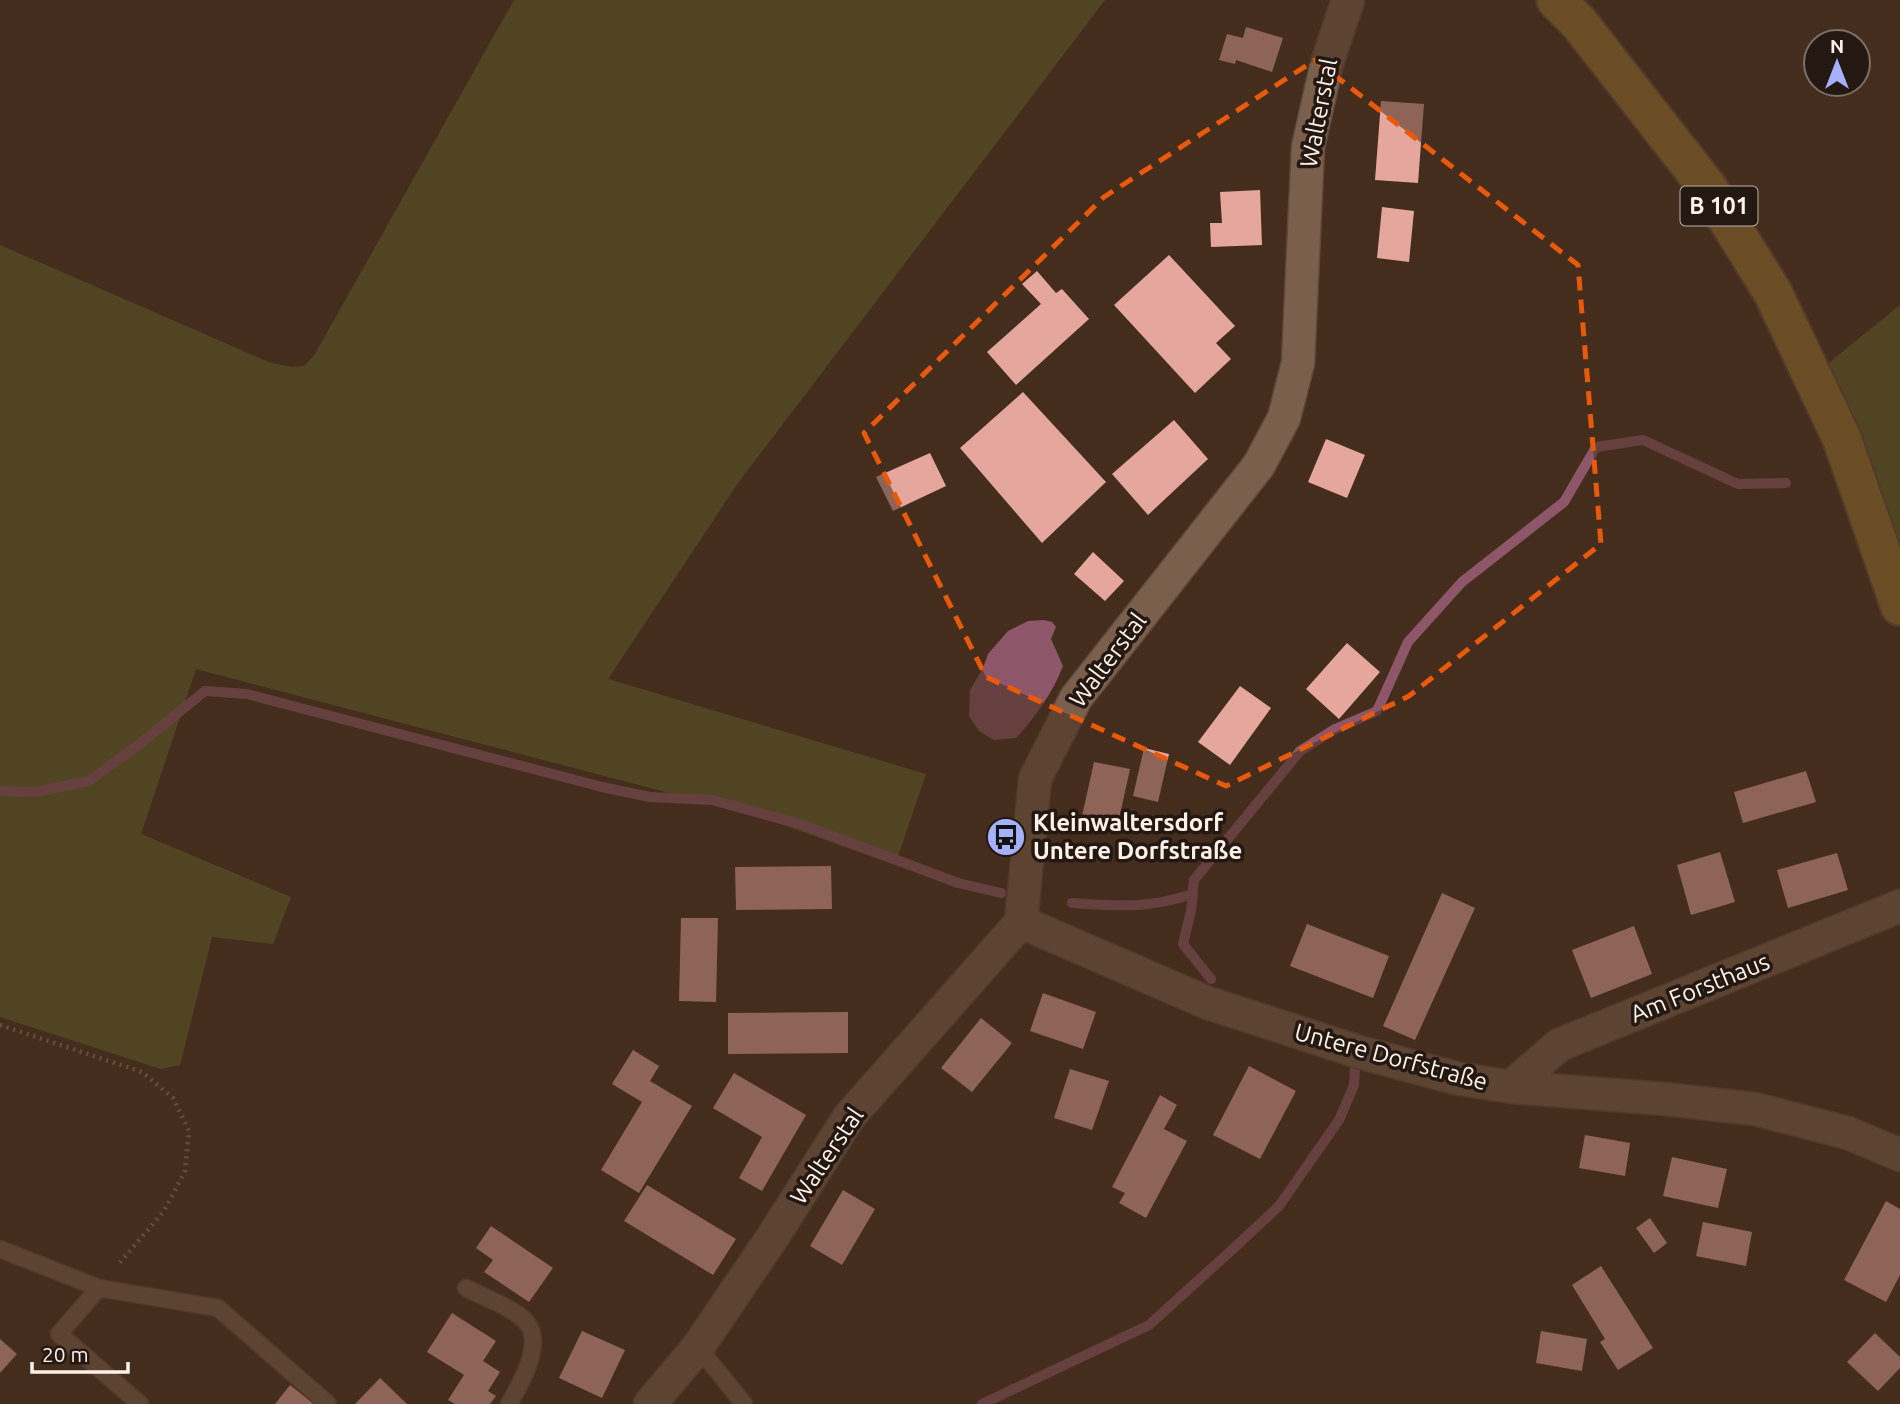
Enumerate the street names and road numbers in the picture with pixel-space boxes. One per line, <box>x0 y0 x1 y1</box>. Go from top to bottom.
street label: Walterstal <box>1295 56 1342 170</box>
road number: B 101 <box>1680 186 1758 226</box>
street label: Walterstal <box>1064 607 1152 712</box>
street label: Am Forsthaus <box>1626 947 1773 1028</box>
street label: Untere Dorfstraße <box>1292 1018 1491 1095</box>
street label: Walterstal <box>784 1102 869 1209</box>

